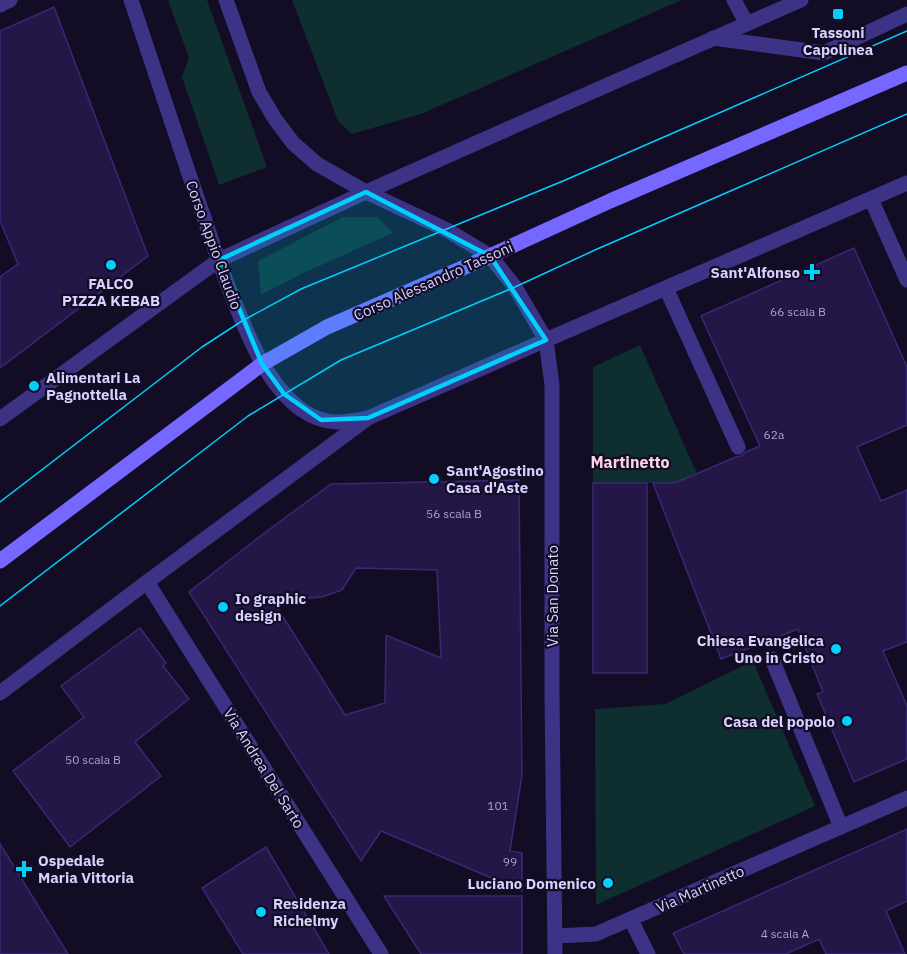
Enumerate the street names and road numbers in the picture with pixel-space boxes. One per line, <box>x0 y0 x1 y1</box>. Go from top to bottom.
street label: Corso Appio Claudio <box>182 178 246 312</box>
street label: Corso Alessandro Tassoni <box>350 237 516 325</box>
street label: Via San Donato <box>543 545 562 647</box>
street label: Via Andrea Del Sarto <box>219 704 309 832</box>
street label: Via Martinetto <box>653 861 747 917</box>

